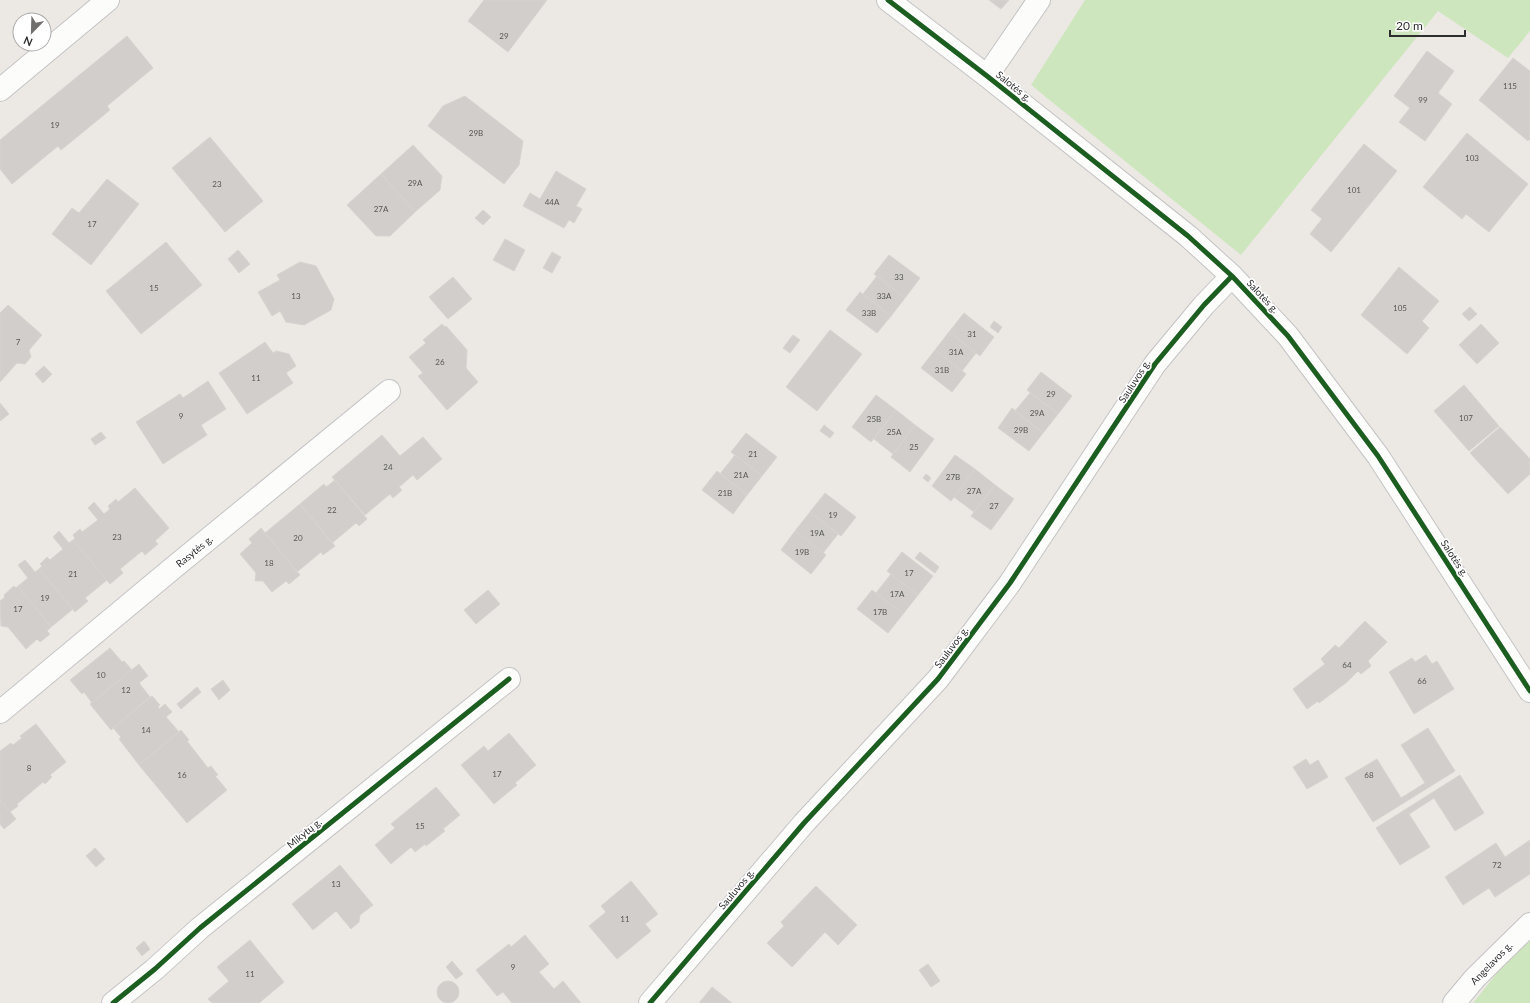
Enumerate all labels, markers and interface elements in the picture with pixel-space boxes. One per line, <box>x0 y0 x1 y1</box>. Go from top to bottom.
north arrow <box>12 12 52 52</box>
scale bar <box>1390 12 1465 38</box>
text: 20 m <box>1396 18 1423 33</box>
house number: 29 <box>499 31 509 41</box>
text: N <box>21 34 34 49</box>
street label: Salotės g. <box>994 68 1034 104</box>
house number: 115 <box>1503 81 1517 91</box>
house number: 99 <box>1418 95 1428 105</box>
house number: 19 <box>50 120 60 130</box>
house number: 29B <box>469 128 483 138</box>
house number: 103 <box>1465 153 1479 163</box>
house number: 29A <box>408 178 423 188</box>
house number: 23 <box>212 179 222 189</box>
house number: 101 <box>1347 185 1361 195</box>
house number: 44A <box>545 197 560 207</box>
house number: 27A <box>374 204 389 214</box>
house number: 17 <box>87 219 97 229</box>
house number: 33 <box>894 272 904 282</box>
street label: Salotės g. <box>1244 277 1282 315</box>
house number: 15 <box>149 283 159 293</box>
house number: 13 <box>291 291 301 301</box>
house number: 33A <box>877 291 892 301</box>
house number: 105 <box>1393 303 1407 313</box>
house number: 33B <box>862 308 876 318</box>
house number: 31 <box>967 329 977 339</box>
house number: 7 <box>16 337 21 347</box>
house number: 31A <box>949 347 964 357</box>
house number: 26 <box>435 357 445 367</box>
street label: Sauluvos g. <box>1116 357 1152 405</box>
house number: 31B <box>935 365 949 375</box>
house number: 11 <box>251 373 261 383</box>
house number: 29 <box>1046 389 1056 399</box>
house number: 29A <box>1030 408 1045 418</box>
house number: 9 <box>179 411 184 421</box>
house number: 107 <box>1459 413 1473 423</box>
house number: 25B <box>867 414 881 424</box>
house number: 29B <box>1014 425 1028 435</box>
house number: 25A <box>887 427 902 437</box>
house number: 25 <box>909 442 919 452</box>
house number: 21 <box>748 449 758 459</box>
house number: 24 <box>383 462 393 472</box>
house number: 21A <box>734 470 749 480</box>
house number: 27B <box>946 472 960 482</box>
house number: 27A <box>967 486 982 496</box>
house number: 21B <box>718 488 732 498</box>
house number: 27 <box>989 501 999 511</box>
house number: 22 <box>327 505 337 515</box>
house number: 19 <box>828 510 838 520</box>
house number: 19A <box>810 528 825 538</box>
house number: 23 <box>112 532 122 542</box>
street label: Rasytės g. <box>173 533 215 569</box>
house number: 20 <box>293 533 303 543</box>
street label: Salotės g. <box>1439 537 1471 579</box>
house number: 19B <box>795 547 809 557</box>
house number: 18 <box>264 558 274 568</box>
house number: 17 <box>904 568 914 578</box>
house number: 21 <box>68 569 78 579</box>
house number: 17A <box>890 589 905 599</box>
house number: 19 <box>40 593 50 603</box>
house number: 17 <box>13 604 23 614</box>
house number: 17B <box>873 607 887 617</box>
street label: Sauluvos g. <box>931 624 971 670</box>
house number: 64 <box>1342 660 1352 670</box>
house number: 10 <box>96 670 106 680</box>
house number: 66 <box>1417 676 1427 686</box>
house number: 12 <box>121 685 131 695</box>
house number: 14 <box>141 725 151 735</box>
house number: 8 <box>27 763 32 773</box>
house number: 17 <box>492 769 502 779</box>
house number: 16 <box>177 770 187 780</box>
house number: 68 <box>1364 770 1374 780</box>
street label: Mikytų g. <box>284 815 324 851</box>
house number: 15 <box>415 821 425 831</box>
house number: 72 <box>1492 860 1502 870</box>
street label: Sauluvos g. <box>716 866 756 912</box>
house number: 13 <box>331 879 341 889</box>
house number: 11 <box>620 914 630 924</box>
street label: Angelavos g. <box>1468 939 1514 987</box>
house number: 9 <box>511 962 516 972</box>
house number: 11 <box>245 969 255 979</box>

